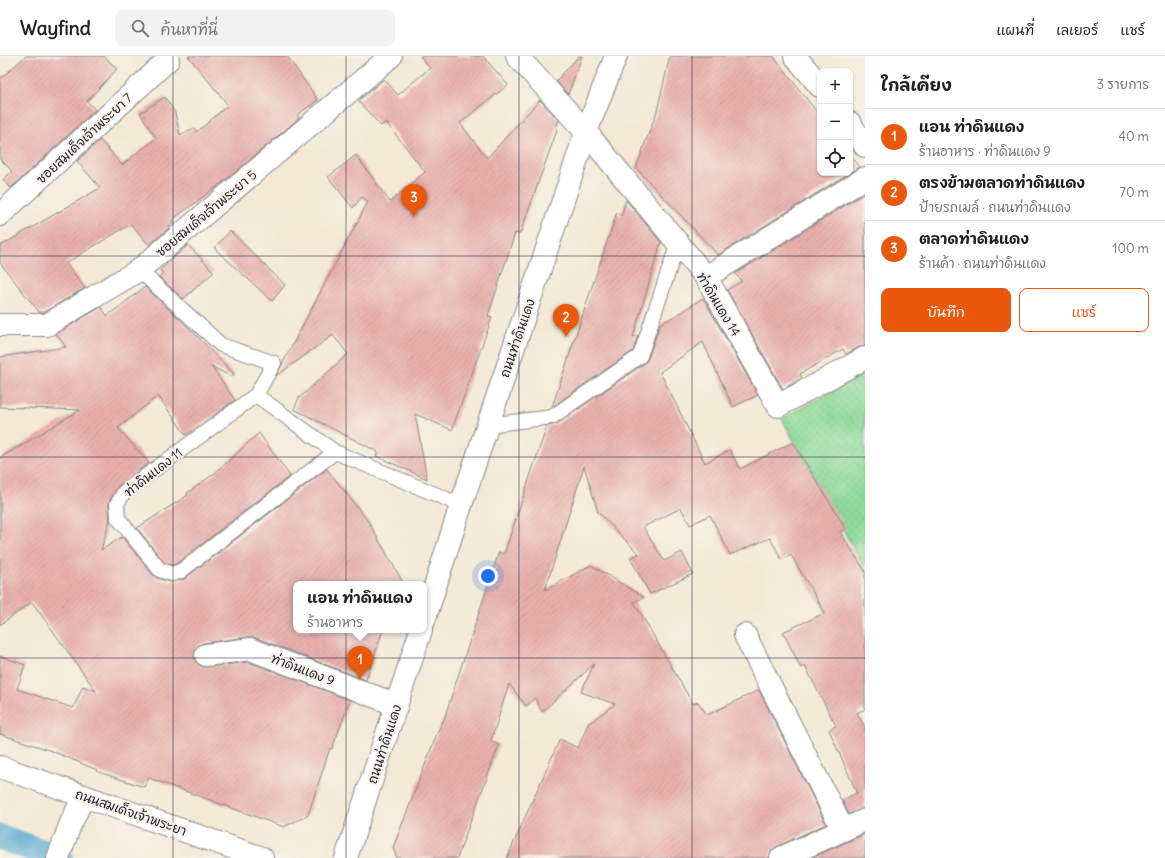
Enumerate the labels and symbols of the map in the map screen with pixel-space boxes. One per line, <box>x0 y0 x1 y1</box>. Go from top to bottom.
street label: ซอยสมเด็จเจ้าพระยา 7 <box>32 88 136 187</box>
street label: ซอยสมเด็จเจ้าพระยา 5 <box>152 165 260 261</box>
pin: 3 <box>401 184 427 217</box>
street label: ท่าดินแดง 14 <box>693 269 744 339</box>
street label: ถนนท่าดินแดง <box>496 296 539 380</box>
pin: 2 <box>553 304 579 337</box>
street label: ท่าดินแดง 11 <box>121 444 186 501</box>
your location <box>478 566 498 586</box>
pin: 1 <box>347 646 373 679</box>
street label: ท่าดินแดง 9 <box>269 650 337 689</box>
street label: ถนนท่าดินแดง <box>364 702 405 786</box>
street label: ถนนสมเด็จเจ้าพระยา <box>73 784 189 840</box>

